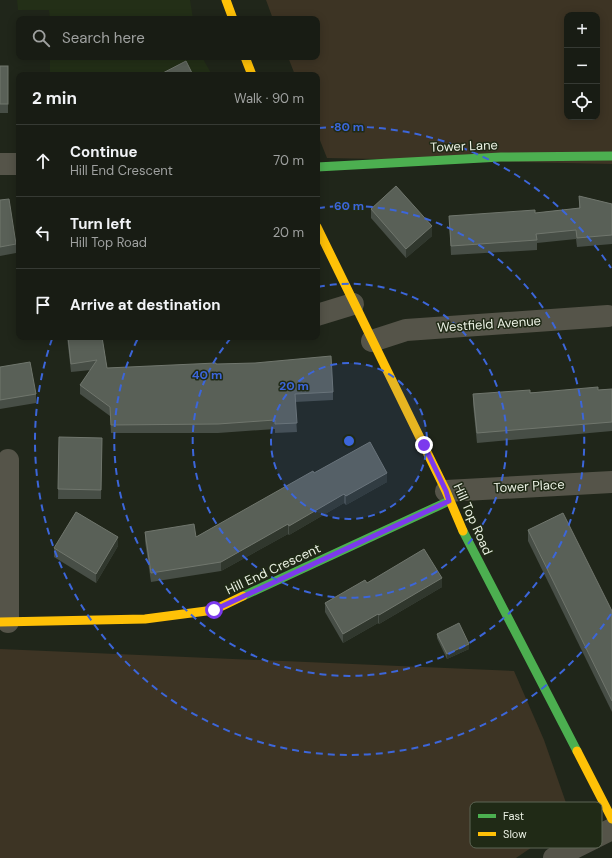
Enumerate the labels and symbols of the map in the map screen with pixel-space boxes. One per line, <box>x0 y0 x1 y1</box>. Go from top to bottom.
text: 80 m <box>334 119 364 135</box>
street label: Tower Lane <box>430 136 498 156</box>
text: 60 m <box>334 198 364 214</box>
street label: Westfield Avenue <box>437 312 541 336</box>
text: 40 m <box>192 367 222 383</box>
text: 20 m <box>279 378 309 394</box>
centre of rings <box>342 434 356 448</box>
route end <box>415 436 433 454</box>
street label: Tower Place <box>493 476 565 496</box>
street label: Hill Top Road <box>450 480 496 558</box>
street label: Hill End Crescent <box>223 540 323 598</box>
route start <box>205 601 223 619</box>
legend <box>470 802 602 848</box>
text: Fast <box>503 809 524 823</box>
text: Slow <box>503 827 527 841</box>

